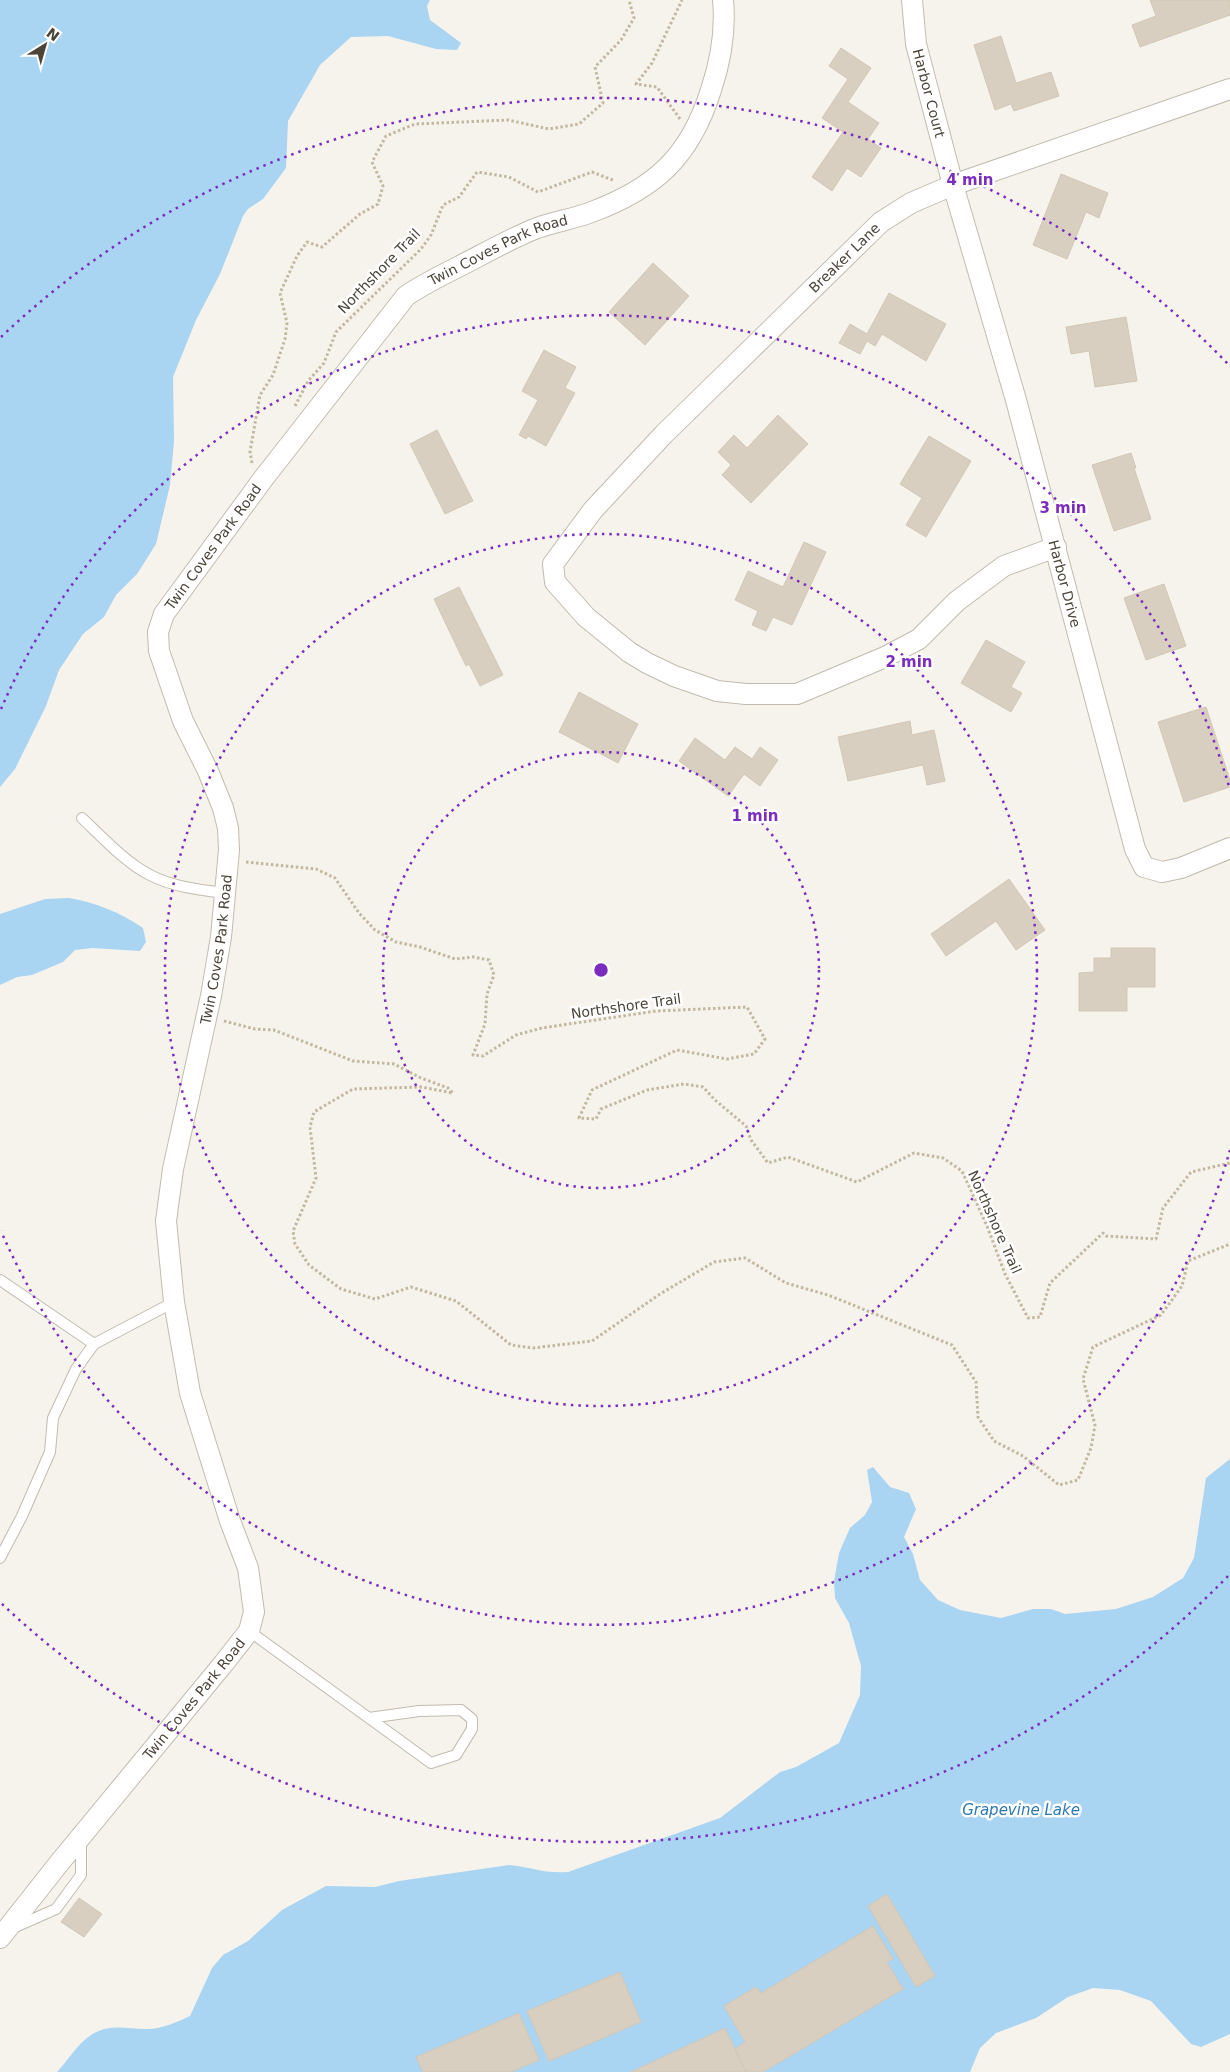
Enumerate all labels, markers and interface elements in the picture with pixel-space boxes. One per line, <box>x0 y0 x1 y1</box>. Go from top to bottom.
north arrow <box>20 20 70 70</box>
text: N <box>43 25 62 45</box>
street label: Harbor Court <box>910 47 948 140</box>
text: 4 min <box>946 171 994 189</box>
street label: Twin Coves Park Road <box>425 212 569 289</box>
street label: Breaker Lane <box>806 220 883 296</box>
street label: Northshore Trail <box>335 226 423 316</box>
street label: Twin Coves Park Road <box>161 481 265 614</box>
text: 3 min <box>1039 499 1087 517</box>
street label: Harbor Drive <box>1045 538 1084 629</box>
text: 2 min <box>885 653 933 671</box>
text: 1 min <box>731 807 779 825</box>
street label: Twin Coves Park Road <box>197 874 235 1027</box>
centre of rings <box>592 961 610 979</box>
street label: Northshore Trail <box>570 990 682 1022</box>
street label: Northshore Trail <box>965 1168 1025 1276</box>
street label: Twin Coves Park Road <box>139 1635 248 1763</box>
water label: Grapevine Lake <box>962 1801 1080 1819</box>

